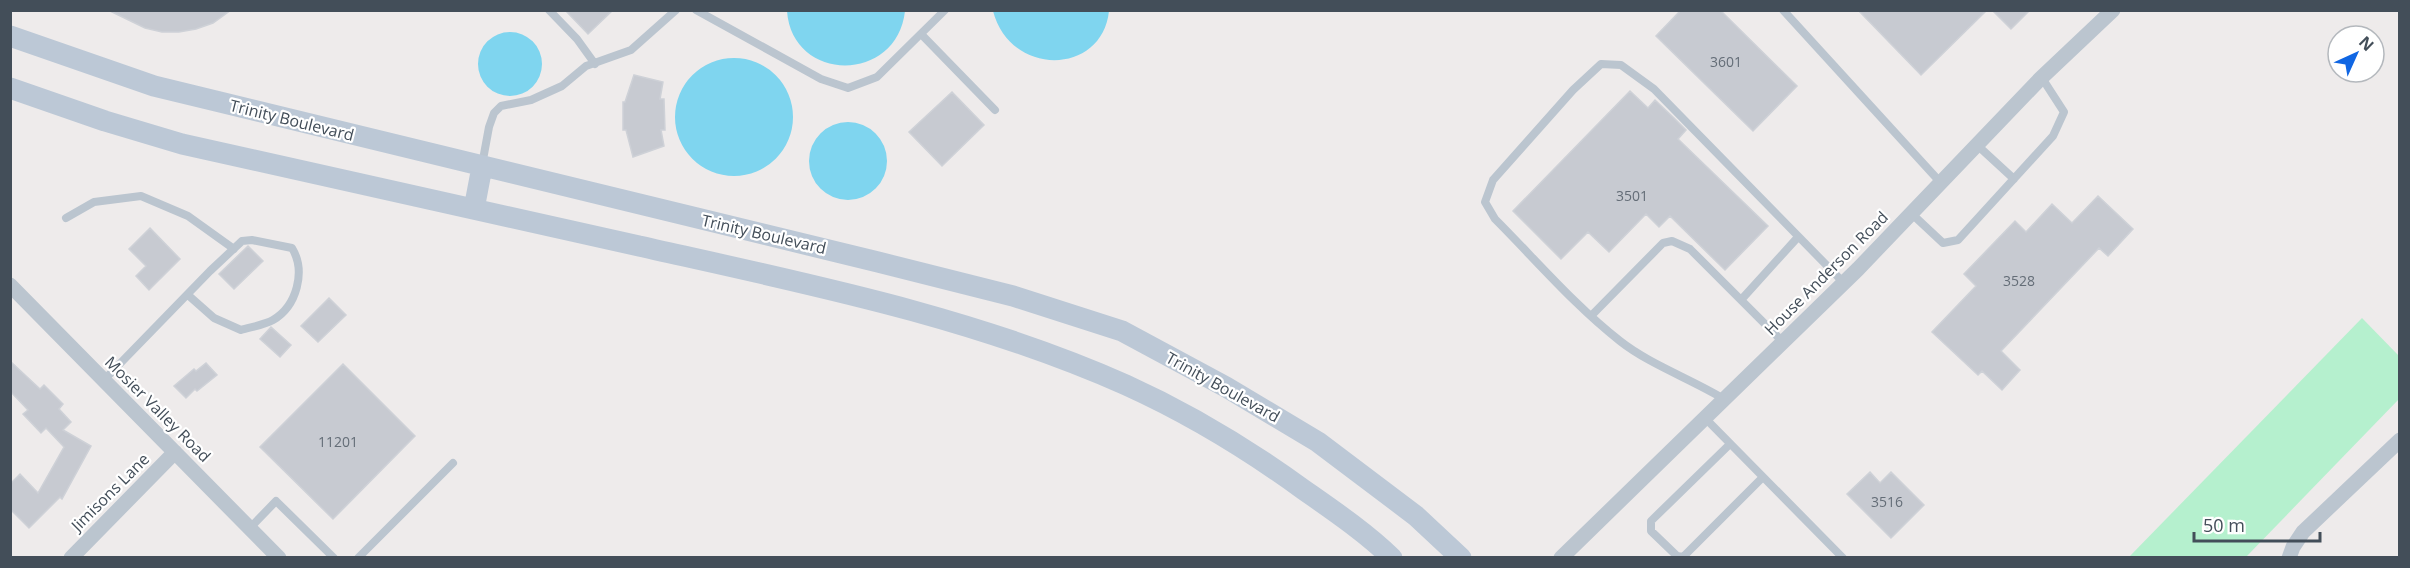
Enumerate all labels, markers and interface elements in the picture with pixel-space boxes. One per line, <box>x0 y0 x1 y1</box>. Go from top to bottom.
north arrow <box>2326 24 2386 84</box>
text: N <box>2354 31 2379 56</box>
house number: 3601 <box>1710 52 1742 71</box>
street label: Trinity Boulevard <box>228 94 356 146</box>
house number: 3501 <box>1616 186 1648 205</box>
street label: House Anderson Road <box>1759 206 1893 340</box>
street label: Trinity Boulevard <box>700 209 828 259</box>
house number: 3528 <box>2003 271 2035 290</box>
street label: Trinity Boulevard <box>1162 347 1284 427</box>
street label: Mosier Valley Road <box>100 351 216 467</box>
house number: 11201 <box>318 432 358 451</box>
street label: Jimisons Lane <box>65 448 154 537</box>
house number: 3516 <box>1871 492 1903 511</box>
scale bar <box>2194 505 2320 543</box>
text: 50 m <box>2203 513 2245 537</box>

